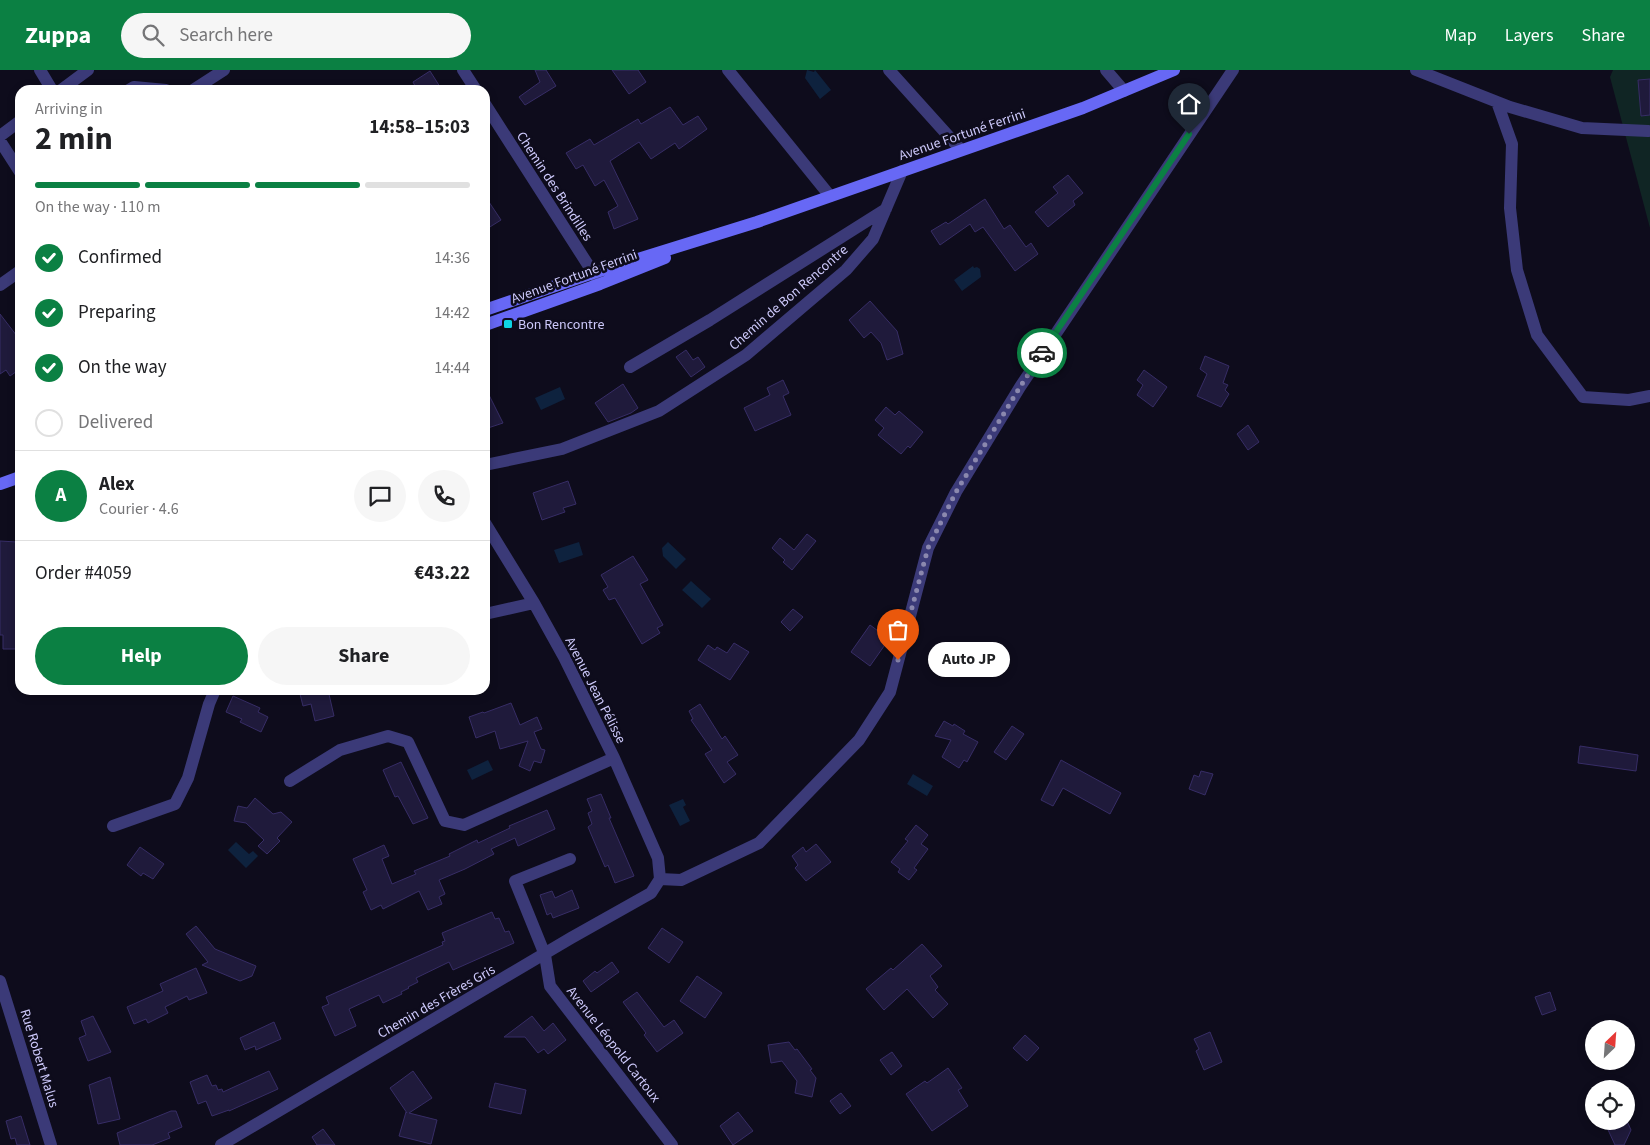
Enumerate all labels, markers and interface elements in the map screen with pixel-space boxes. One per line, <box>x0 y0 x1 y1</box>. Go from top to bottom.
search box <box>121 13 471 58</box>
text: Zuppa <box>25 18 91 53</box>
icon: search <box>139 21 167 49</box>
text: Search here <box>179 22 273 49</box>
text: Map <box>1445 23 1477 48</box>
text: Layers <box>1505 23 1554 48</box>
text: Share <box>1582 23 1625 48</box>
pin <box>1168 83 1210 134</box>
icon: home <box>1175 90 1203 118</box>
text: Arriving in <box>35 98 103 120</box>
street label: Avenue Fortuné Ferrini <box>896 104 1028 166</box>
text: 14:58–15:03 <box>369 114 470 141</box>
text: 2 min <box>35 116 113 162</box>
street label: Chemin des Brindilles <box>511 128 597 245</box>
text: On the way · 110 m <box>35 196 160 218</box>
street label: Chemin de Bon Rencontre <box>725 240 853 355</box>
icon: check <box>35 244 63 272</box>
text: Confirmed <box>78 244 162 271</box>
street label: Avenue Fortuné Ferrini <box>509 245 640 309</box>
text: 14:36 <box>434 247 470 269</box>
icon: check <box>35 299 63 327</box>
text: Preparing <box>78 299 156 326</box>
text: 14:42 <box>434 302 470 324</box>
place label: Bon Rencontre <box>518 315 604 335</box>
marker: Bon Rencontre <box>502 318 514 330</box>
courier <box>1017 328 1067 378</box>
icon: car <box>1028 339 1056 367</box>
icon: check <box>35 354 63 382</box>
text: On the way <box>78 354 167 381</box>
text: 14:44 <box>434 357 470 379</box>
text: Delivered <box>78 409 153 436</box>
button: chat <box>354 470 406 522</box>
button: phone <box>418 470 470 522</box>
text: Alex <box>99 471 135 498</box>
text: A <box>56 482 66 509</box>
text: Courier · 4.6 <box>99 498 179 520</box>
text: Order #4059 <box>35 560 132 587</box>
text: €43.22 <box>414 560 470 587</box>
pin <box>877 609 919 660</box>
icon: bag <box>884 616 912 644</box>
button: Help <box>35 627 248 685</box>
button: Share <box>258 627 470 685</box>
street label: Avenue Jean Pélisse <box>560 634 631 747</box>
callout: Auto JP <box>928 642 1010 678</box>
text: Auto JP <box>942 648 996 670</box>
street label: Chemin des Frères Gris <box>374 960 499 1044</box>
street label: Avenue Léopold Cartoux <box>561 982 665 1108</box>
street label: Rue Robert Malus <box>15 1007 64 1110</box>
north arrow <box>1585 1020 1635 1070</box>
map controls <box>1585 1020 1635 1130</box>
button: locate <box>1585 1080 1635 1130</box>

